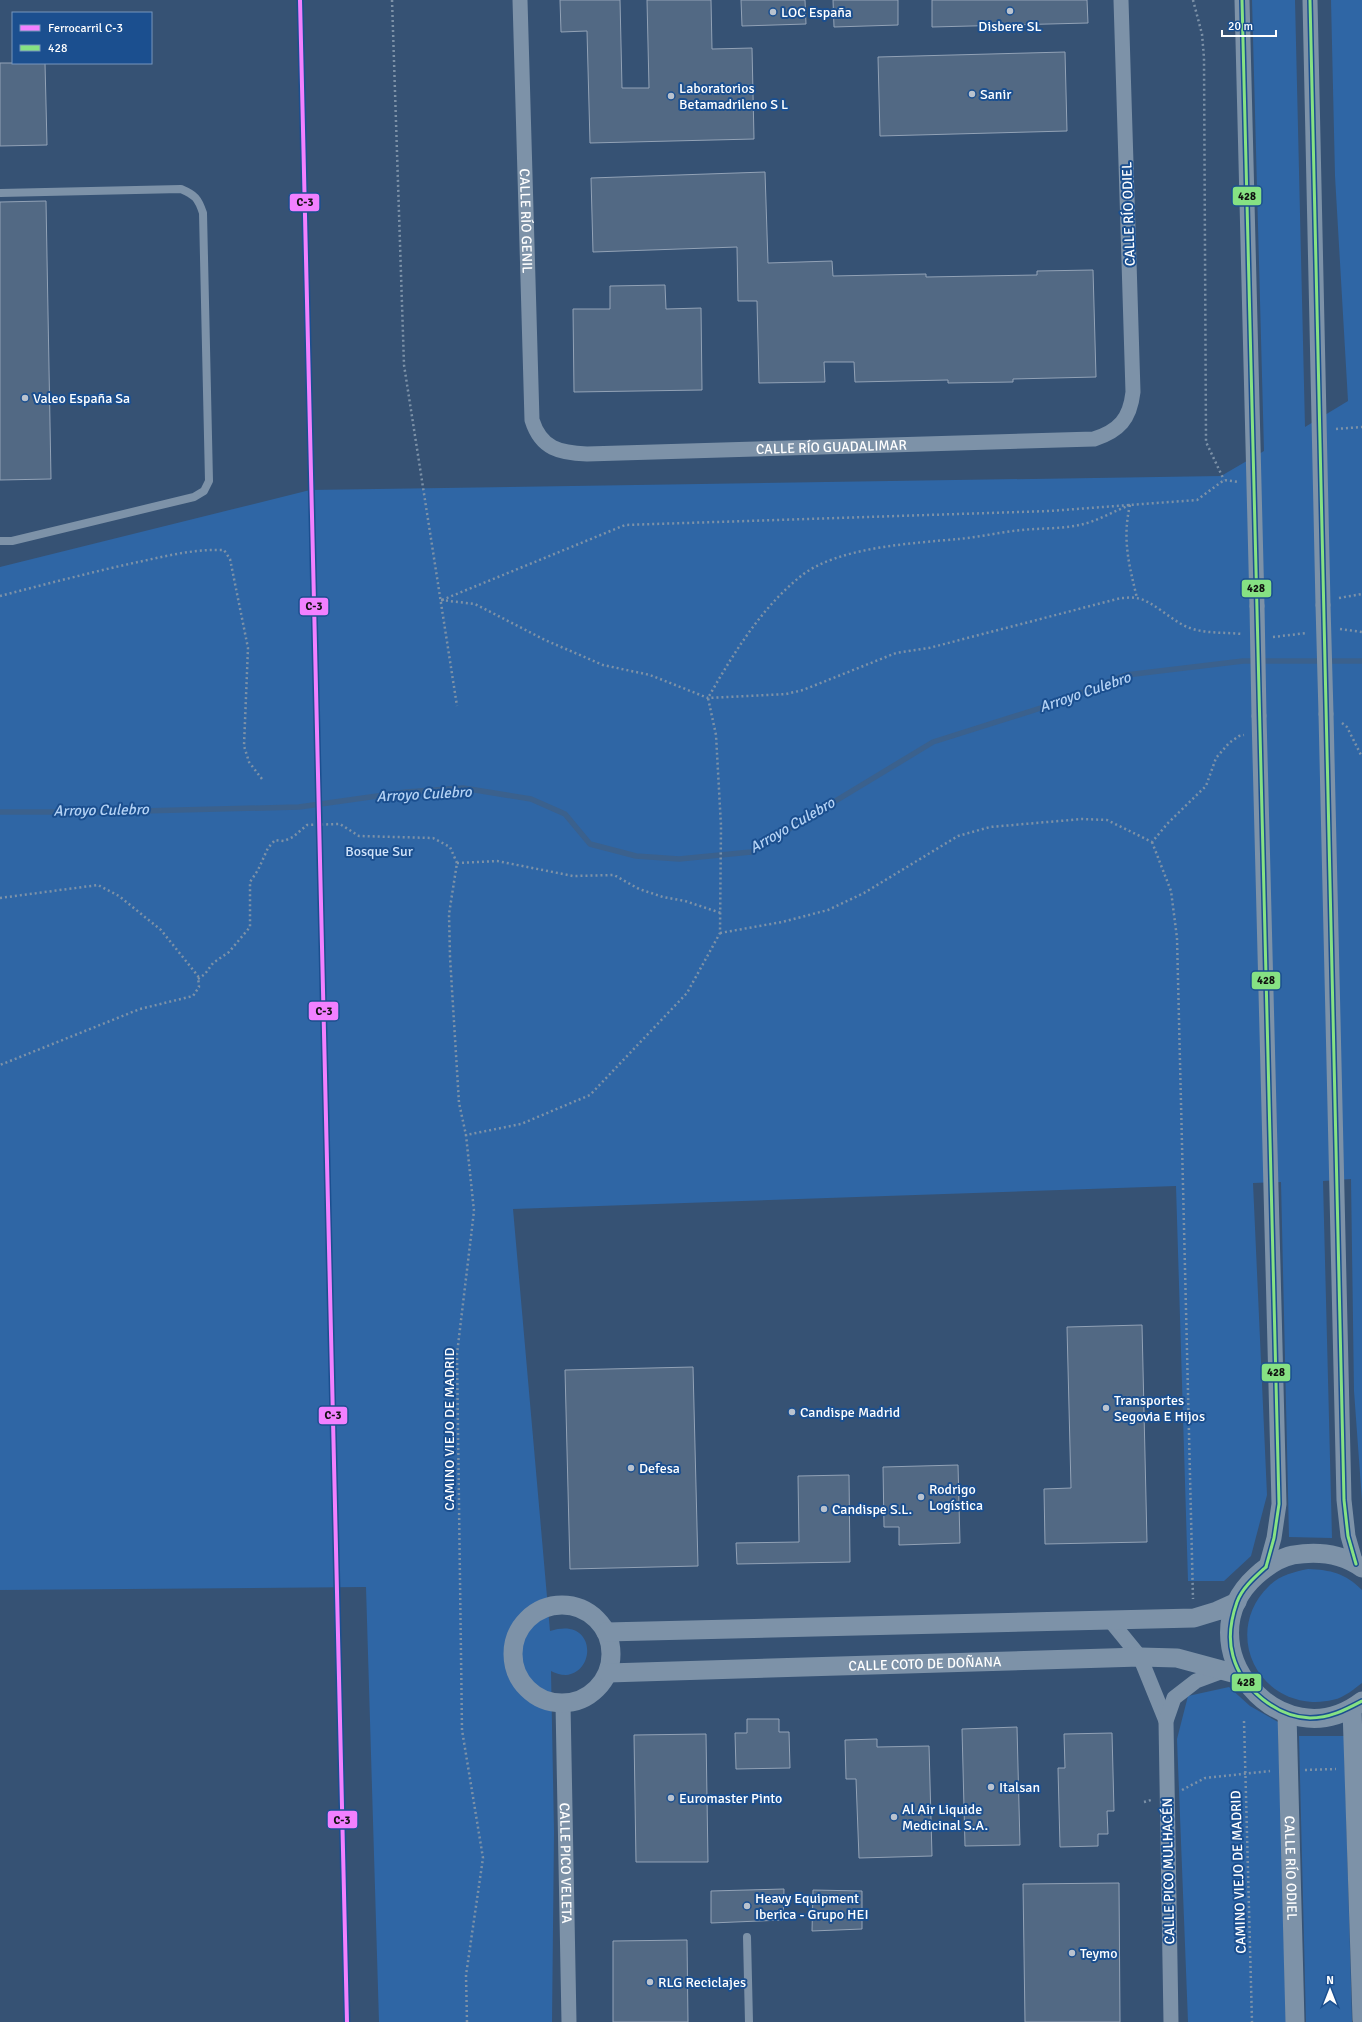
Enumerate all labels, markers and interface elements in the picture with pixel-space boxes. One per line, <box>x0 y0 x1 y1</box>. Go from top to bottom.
place label: LOC España <box>781 4 852 21</box>
marker: Disbere SL <box>1005 6 1015 16</box>
marker: LOC España <box>768 7 778 17</box>
legend <box>12 12 152 64</box>
scale bar <box>1222 12 1276 38</box>
place label: Disbere SL <box>978 18 1042 35</box>
text: 20 m <box>1228 19 1253 34</box>
text: Ferrocarril C-3 <box>48 21 123 36</box>
text: 428 <box>48 41 67 56</box>
place label: Laboratorios Betamadrileno S L <box>679 80 788 113</box>
place label: Sanir <box>980 86 1012 103</box>
marker: Sanir <box>967 89 977 99</box>
marker: Laboratorios Betamadrileno S L <box>666 91 676 101</box>
street label: CALLE RÍO ODIEL <box>1118 161 1139 267</box>
street label: CALLE RÍO GENIL <box>516 168 536 274</box>
line badge: 428 <box>1232 186 1262 206</box>
text: 428 <box>1238 190 1256 203</box>
line badge: C-3 <box>289 193 320 212</box>
text: C-3 <box>297 196 313 209</box>
place label: Valeo España Sa <box>33 390 130 407</box>
marker: Valeo España Sa <box>20 393 30 403</box>
street label: CALLE RÍO GUADALIMAR <box>756 437 907 458</box>
line badge: 428 <box>1241 579 1272 598</box>
text: 428 <box>1247 582 1265 595</box>
line badge: C-3 <box>299 597 329 616</box>
text: C-3 <box>306 600 322 613</box>
water label: Arroyo Culebro <box>1037 668 1134 716</box>
water label: Arroyo Culebro <box>376 782 473 805</box>
water label: Arroyo Culebro <box>746 793 839 857</box>
water label: Arroyo Culebro <box>53 800 150 820</box>
park label: Bosque Sur <box>345 843 414 860</box>
line badge: 428 <box>1251 971 1281 990</box>
text: 428 <box>1257 974 1275 987</box>
line badge: C-3 <box>308 1001 339 1021</box>
text: C-3 <box>316 1005 332 1018</box>
street label: CAMINO VIEJO DE MADRID <box>441 1347 458 1511</box>
line badge: 428 <box>1261 1363 1291 1382</box>
text: 428 <box>1267 1366 1285 1379</box>
place label: Transportes Segovia E Hijos <box>1114 1392 1205 1425</box>
marker: Transportes Segovia E Hijos <box>1101 1403 1111 1413</box>
place label: Candispe Madrid <box>800 1404 900 1421</box>
line badge: C-3 <box>318 1406 348 1425</box>
marker: Candispe Madrid <box>787 1407 797 1417</box>
text: C-3 <box>325 1409 341 1422</box>
place label: Defesa <box>639 1460 680 1477</box>
marker: Defesa <box>626 1463 636 1473</box>
place label: Rodrigo Logística <box>929 1481 983 1514</box>
marker: Rodrigo Logística <box>916 1492 926 1502</box>
place label: Candispe S.L. <box>832 1501 912 1518</box>
marker: Candispe S.L. <box>819 1504 829 1514</box>
street label: CALLE COTO DE DOÑANA <box>848 1653 1002 1675</box>
line badge: 428 <box>1231 1673 1262 1692</box>
text: 428 <box>1237 1676 1255 1689</box>
place label: Italsan <box>999 1779 1040 1796</box>
marker: Italsan <box>986 1782 996 1792</box>
place label: Euromaster Pinto <box>679 1790 782 1807</box>
street label: CAMINO VIEJO DE MADRID <box>1227 1790 1250 1954</box>
marker: Euromaster Pinto <box>666 1793 676 1803</box>
street label: CALLE PICO MULHACÉN <box>1159 1798 1178 1944</box>
place label: Al Air Liquide Medicinal S.A. <box>902 1801 988 1834</box>
street label: CALLE PICO VELETA <box>556 1802 575 1924</box>
line badge: C-3 <box>327 1810 358 1829</box>
marker: Al Air Liquide Medicinal S.A. <box>889 1812 899 1822</box>
text: C-3 <box>334 1814 350 1827</box>
street label: CALLE RÍO ODIEL <box>1281 1815 1300 1921</box>
place label: Heavy Equipment Iberica - Grupo HEI <box>755 1890 869 1923</box>
marker: Heavy Equipment Iberica - Grupo HEI <box>742 1901 752 1911</box>
place label: Teymo <box>1080 1945 1118 1962</box>
marker: Teymo <box>1067 1948 1077 1958</box>
north arrow <box>1310 1970 1350 2010</box>
place label: RLG Reciclajes <box>658 1974 746 1991</box>
text: N <box>1326 1974 1334 1987</box>
marker: RLG Reciclajes <box>645 1977 655 1987</box>

